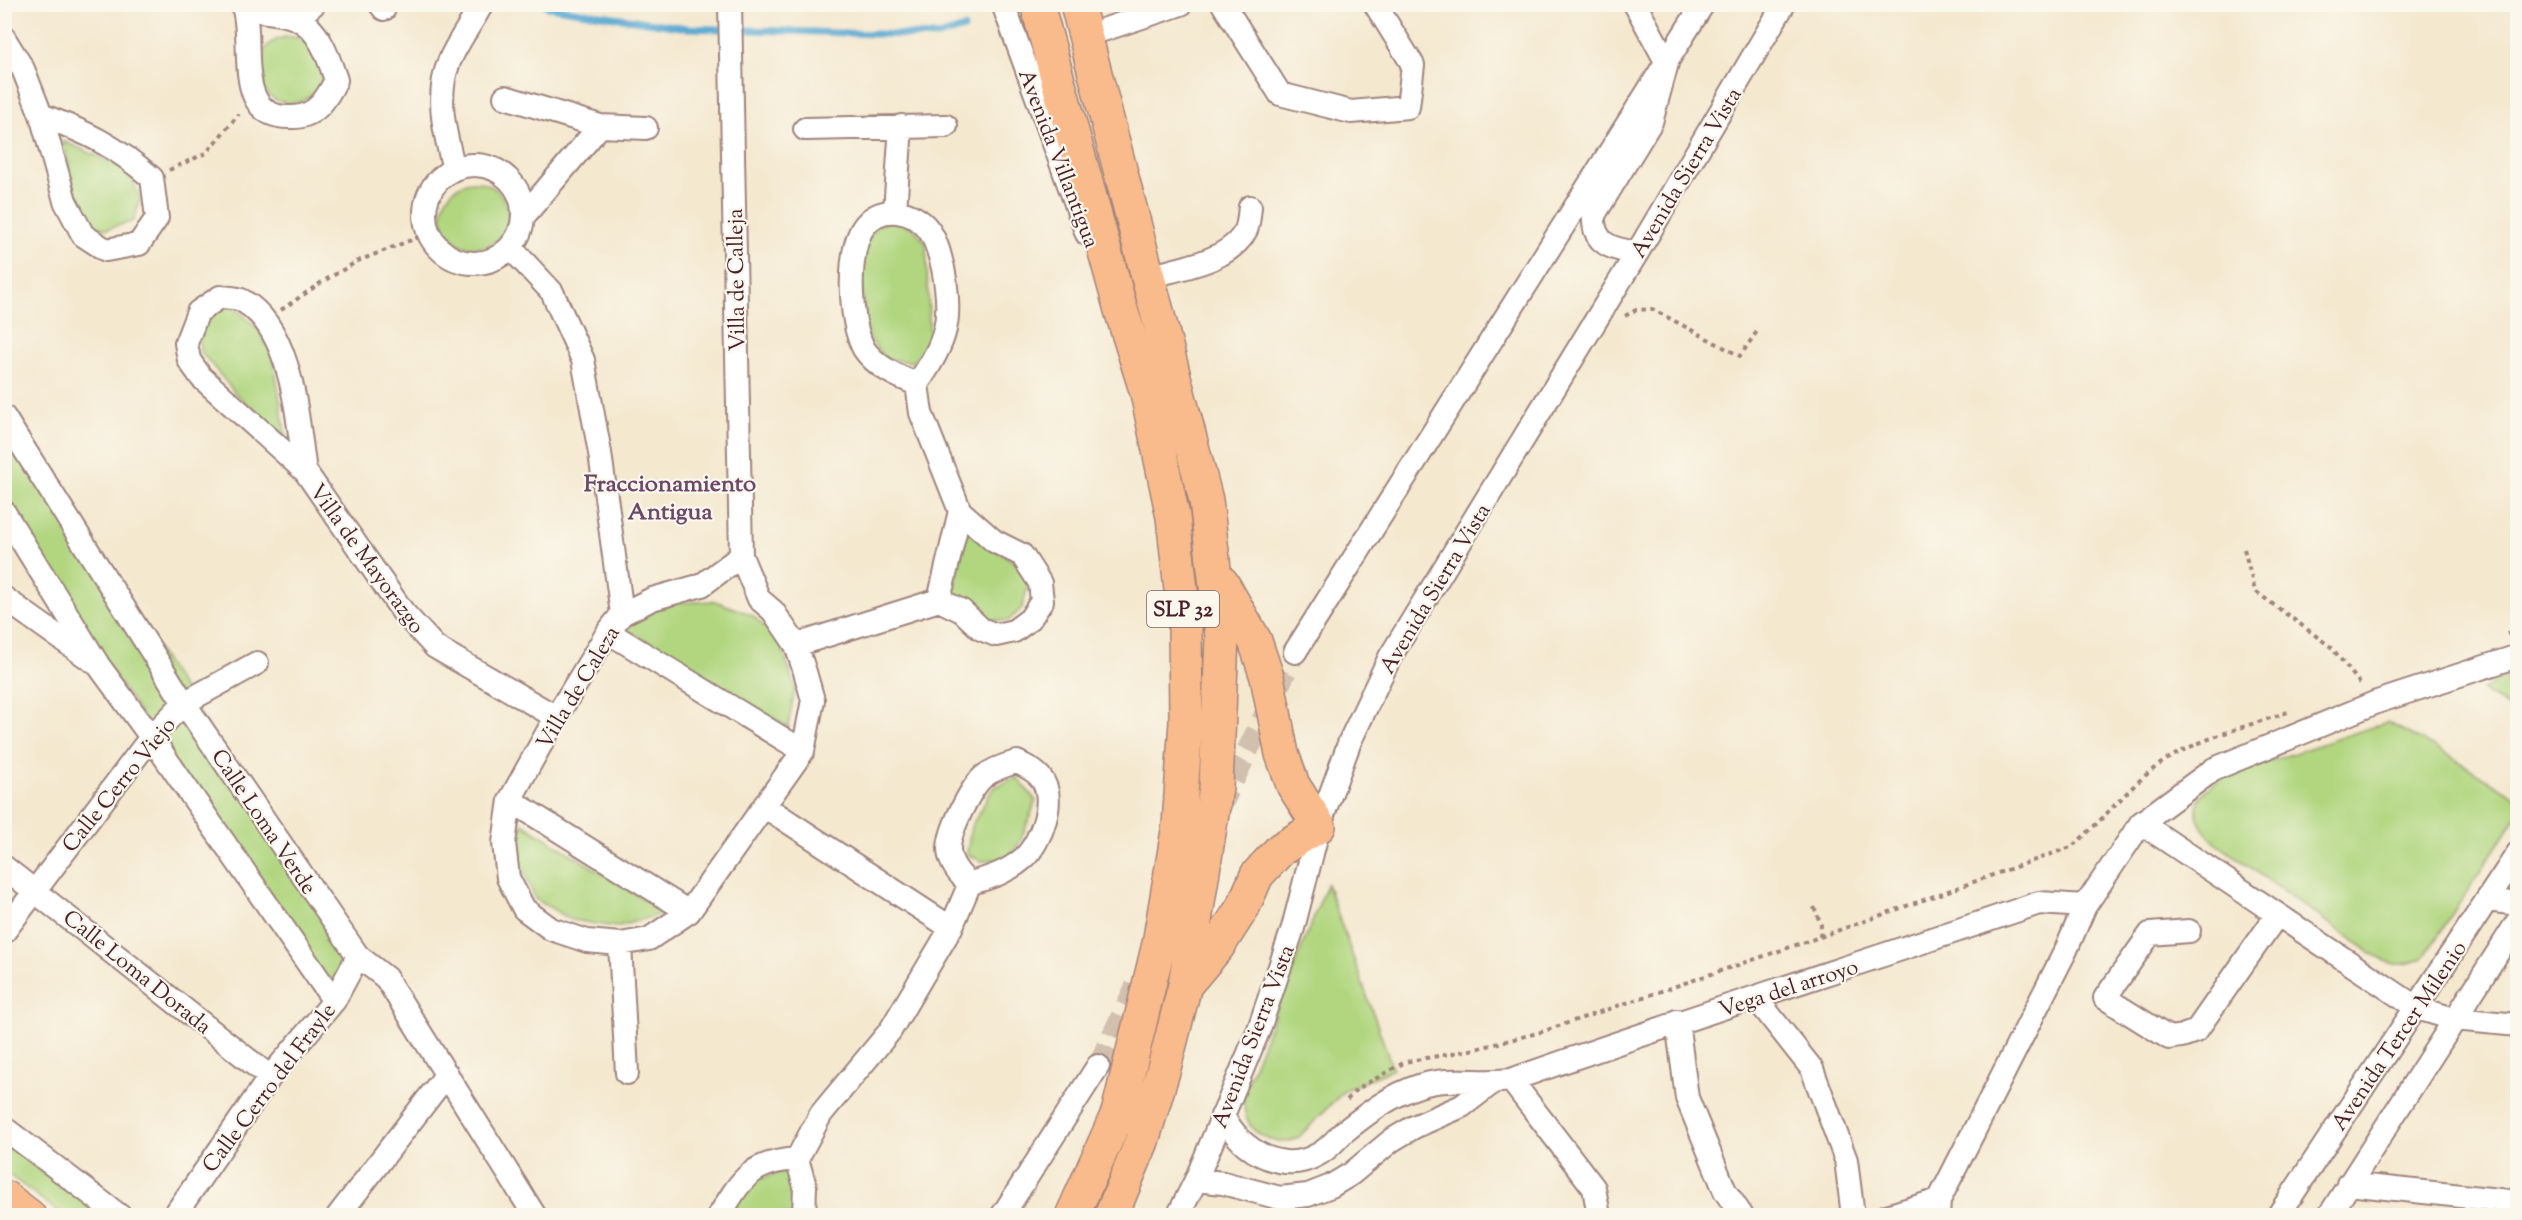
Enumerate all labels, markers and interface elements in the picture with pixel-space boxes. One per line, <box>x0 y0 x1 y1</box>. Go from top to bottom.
street label: Avenida Villantigua <box>1008 65 1106 253</box>
street label: Avenida Sierra Vista <box>1624 82 1751 265</box>
street label: Villa de Calleja <box>721 208 755 352</box>
district label: Fraccionamiento Antigua <box>584 468 756 530</box>
street label: Villa de Mayorazgo <box>300 478 431 642</box>
street label: Avenida Sierra Vista <box>1373 498 1500 681</box>
road number: SLP 32 <box>1147 591 1219 627</box>
street label: Villa de Caleza <box>530 621 629 756</box>
street label: Calle Cerro Viejo <box>56 711 185 860</box>
street label: Calle Loma Verde <box>202 743 323 902</box>
street label: Calle Loma Dorada <box>55 903 217 1043</box>
street label: Avenida Tercer Milenio <box>2325 935 2476 1138</box>
street label: Avenida Sierra Vista <box>1205 941 1305 1133</box>
street label: Vega del arroyo <box>1715 952 1863 1027</box>
street label: Calle Cerro del Frayle <box>196 997 345 1180</box>

